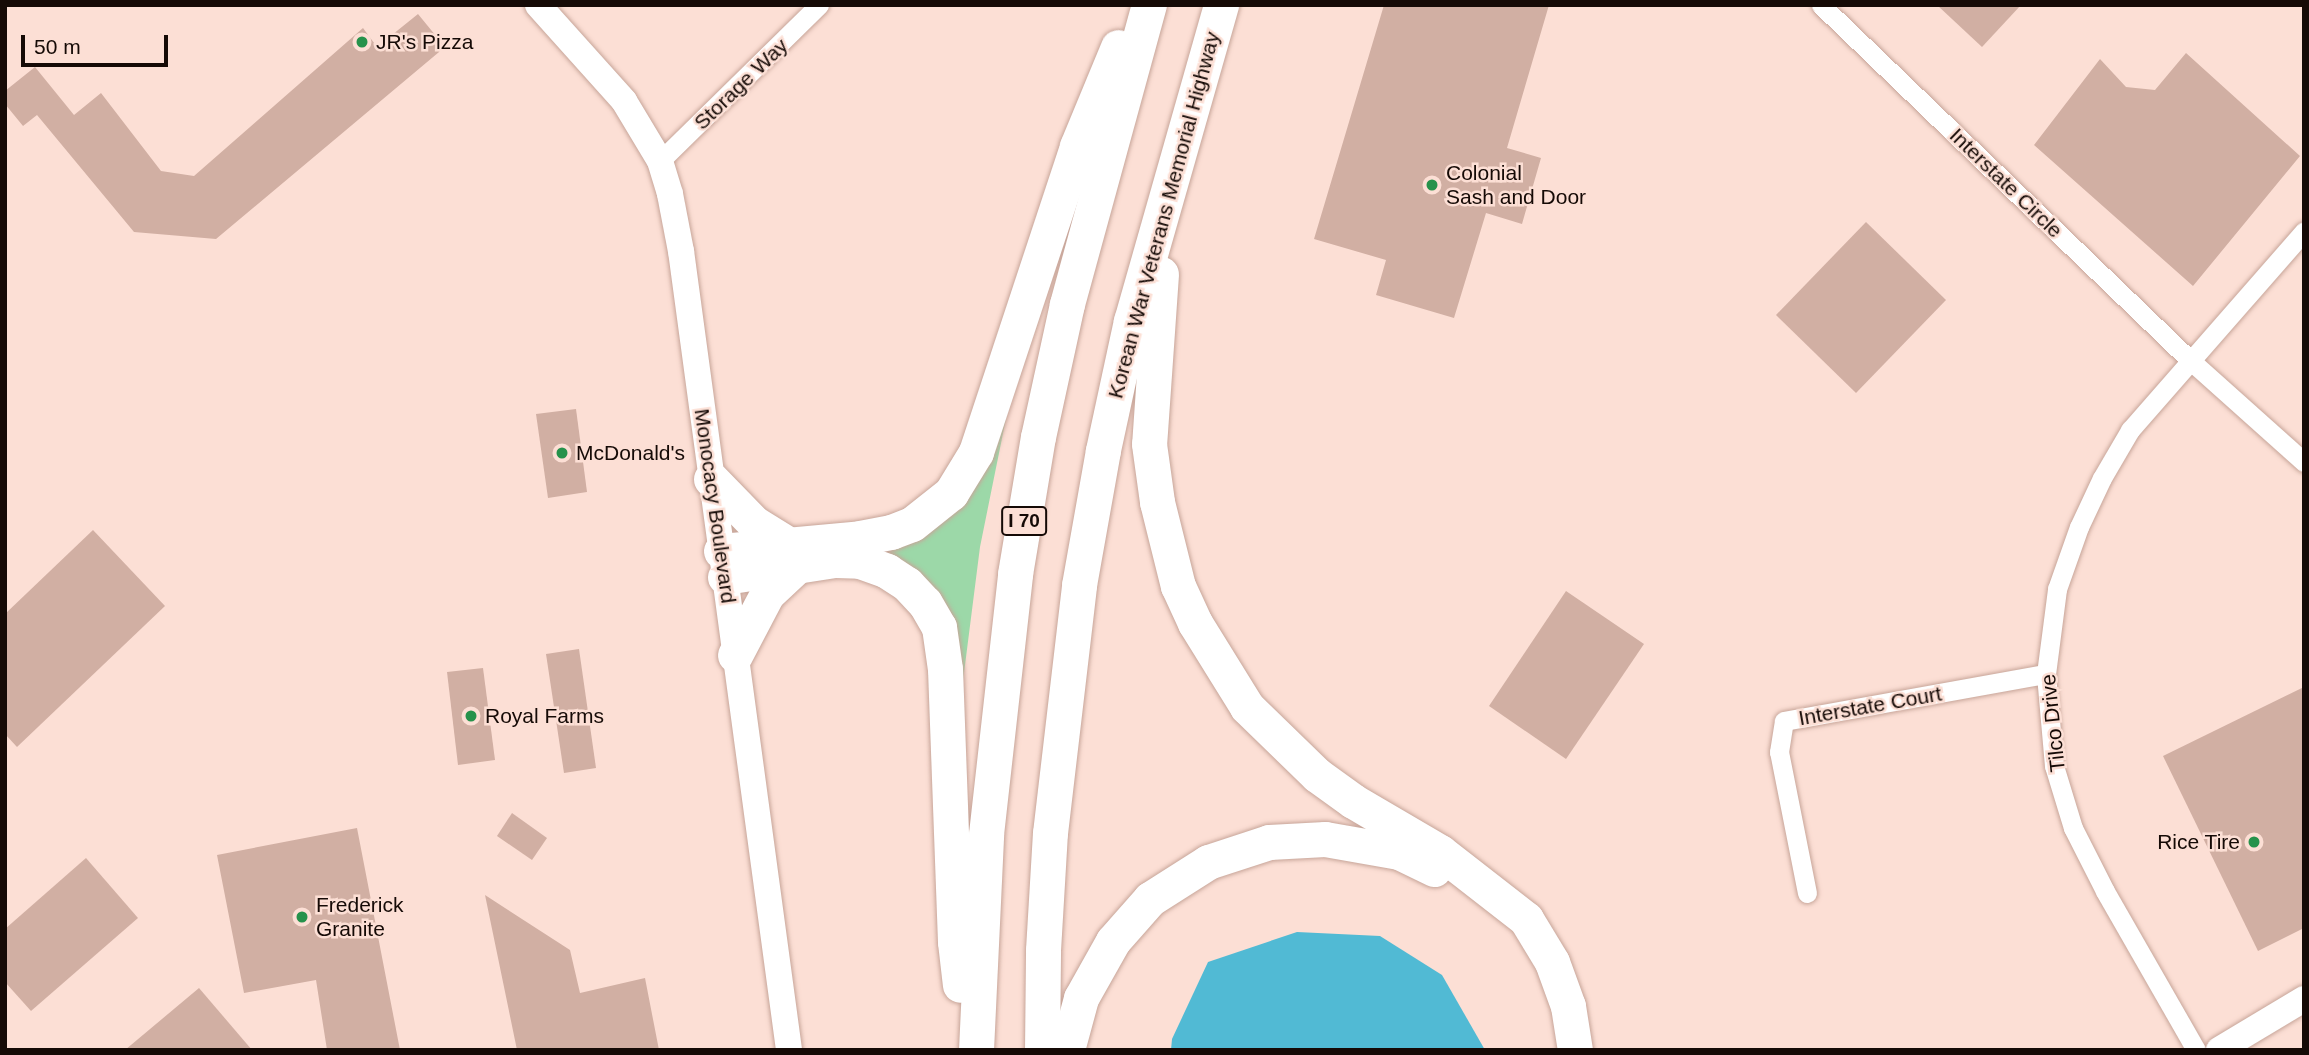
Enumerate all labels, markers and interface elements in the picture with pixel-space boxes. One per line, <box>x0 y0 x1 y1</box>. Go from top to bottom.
scale bar <box>24 21 172 65</box>
place label: JR's Pizza <box>376 29 473 55</box>
street label: Korean War Veterans Memorial Highway <box>1103 29 1225 401</box>
street label: Storage Way <box>689 33 793 135</box>
marker: JR's Pizza <box>354 34 370 50</box>
text: 50 m <box>34 35 81 58</box>
street label: Interstate Circle <box>1944 123 2068 243</box>
place label: Colonial Sash and Door <box>1446 160 1586 210</box>
marker: Colonial Sash and Door <box>1424 177 1440 193</box>
street label: Monocacy Boulevard <box>689 407 741 605</box>
place label: McDonald's <box>576 440 685 466</box>
marker: McDonald's <box>554 445 570 461</box>
road number: I 70 <box>1000 506 1048 536</box>
street label: Tilco Drive <box>2035 673 2071 773</box>
street label: Interstate Court <box>1797 681 1943 731</box>
place label: Royal Farms <box>485 703 604 729</box>
marker: Royal Farms <box>463 708 479 724</box>
place label: Rice Tire <box>2157 829 2240 855</box>
marker: Rice Tire <box>2246 834 2262 850</box>
place label: Frederick Granite <box>316 892 404 942</box>
marker: Frederick Granite <box>294 909 310 925</box>

